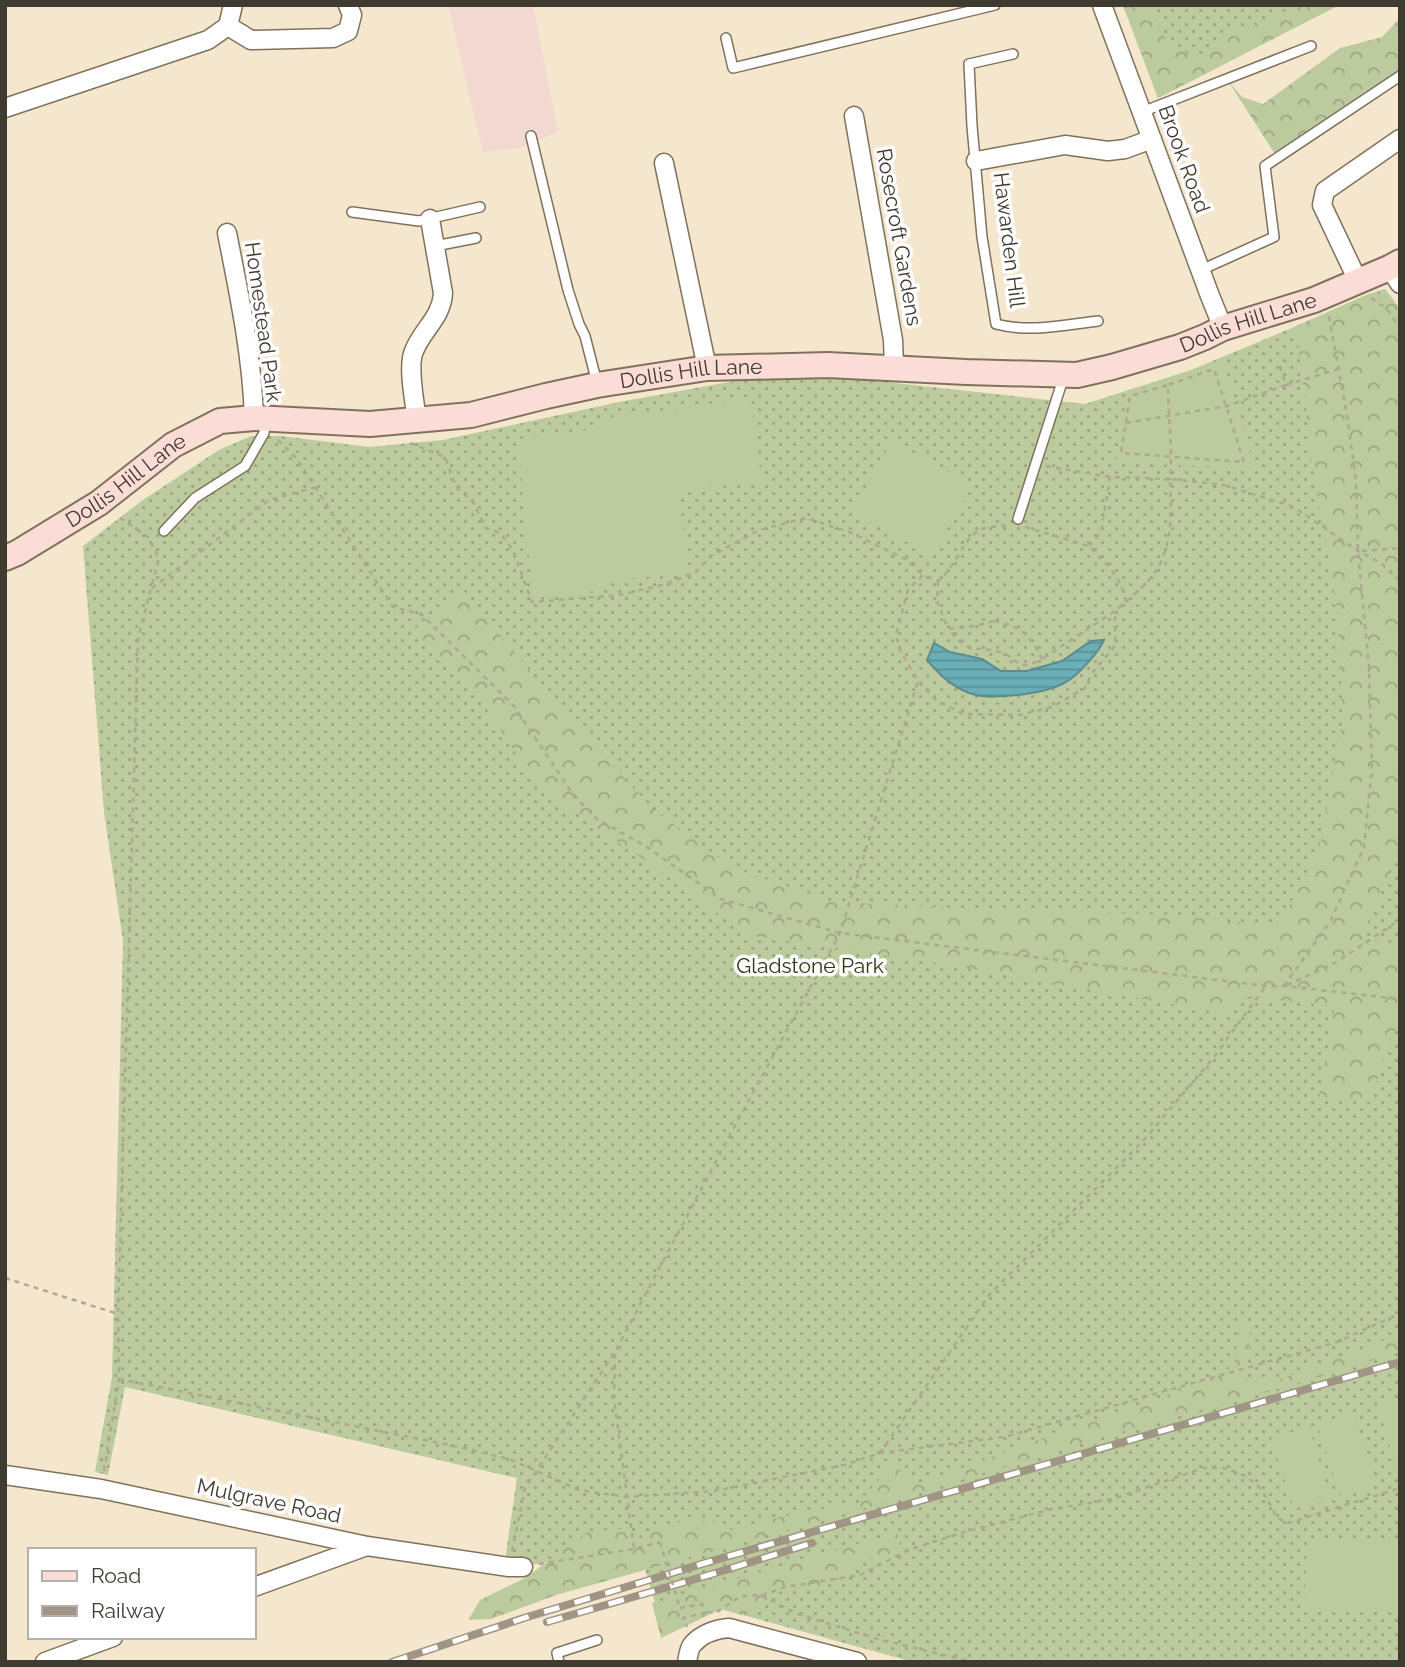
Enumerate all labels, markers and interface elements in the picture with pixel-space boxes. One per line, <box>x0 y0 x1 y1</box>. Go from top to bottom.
street label: Brook Road <box>1153 102 1216 216</box>
street label: Rosecroft Gardens <box>872 146 927 328</box>
street label: Hawarden Hill <box>989 171 1030 309</box>
street label: Homestead Park <box>240 240 287 404</box>
street label: Dollis Hill Lane <box>1176 287 1320 358</box>
street label: Dollis Hill Lane <box>618 354 763 393</box>
street label: Dollis Hill Lane <box>61 428 190 532</box>
park label: Gladstone Park <box>736 953 884 978</box>
street label: Mulgrave Road <box>195 1473 344 1528</box>
legend <box>28 1548 256 1639</box>
text: Road <box>91 1563 141 1588</box>
text: Railway <box>91 1598 165 1623</box>

